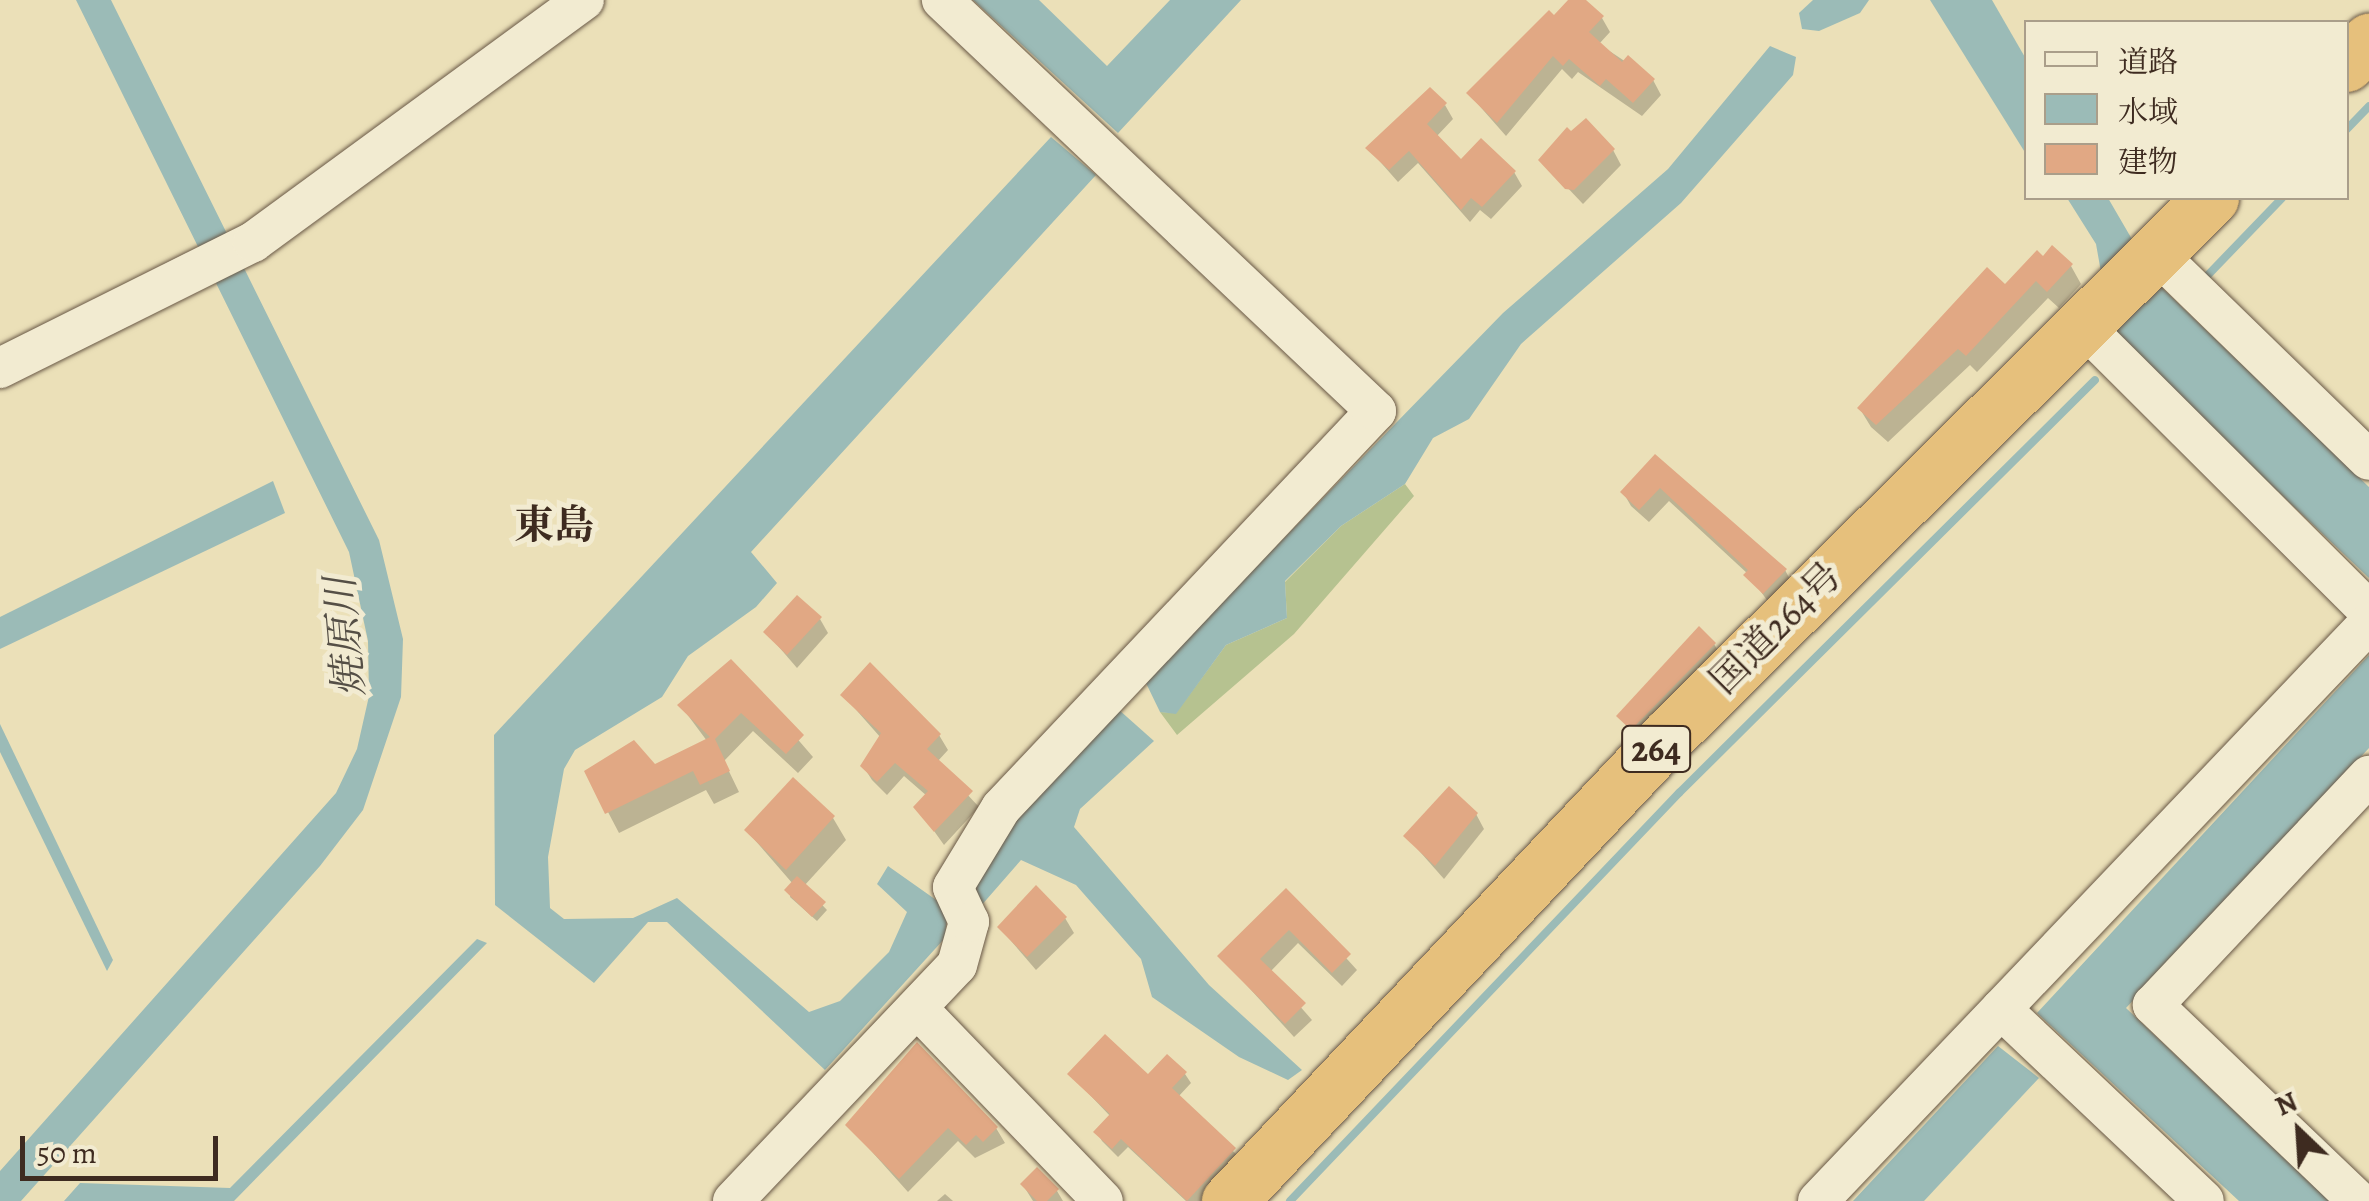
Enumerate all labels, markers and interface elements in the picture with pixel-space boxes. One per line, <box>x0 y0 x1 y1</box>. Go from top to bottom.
legend <box>2024 20 2349 200</box>
text: 道路 <box>2118 42 2178 82</box>
text: 水域 <box>2118 92 2178 132</box>
text: 建物 <box>2118 142 2178 182</box>
district label: 東島 <box>514 501 594 549</box>
street label: 国道264号 <box>1701 553 1851 703</box>
water label: 焼原川 <box>316 575 374 699</box>
road number: 264 <box>1621 719 1691 779</box>
north arrow <box>2249 1081 2349 1181</box>
text: N <box>2269 1082 2304 1125</box>
scale bar <box>25 1116 222 1178</box>
text: 50 m <box>37 1133 97 1173</box>

